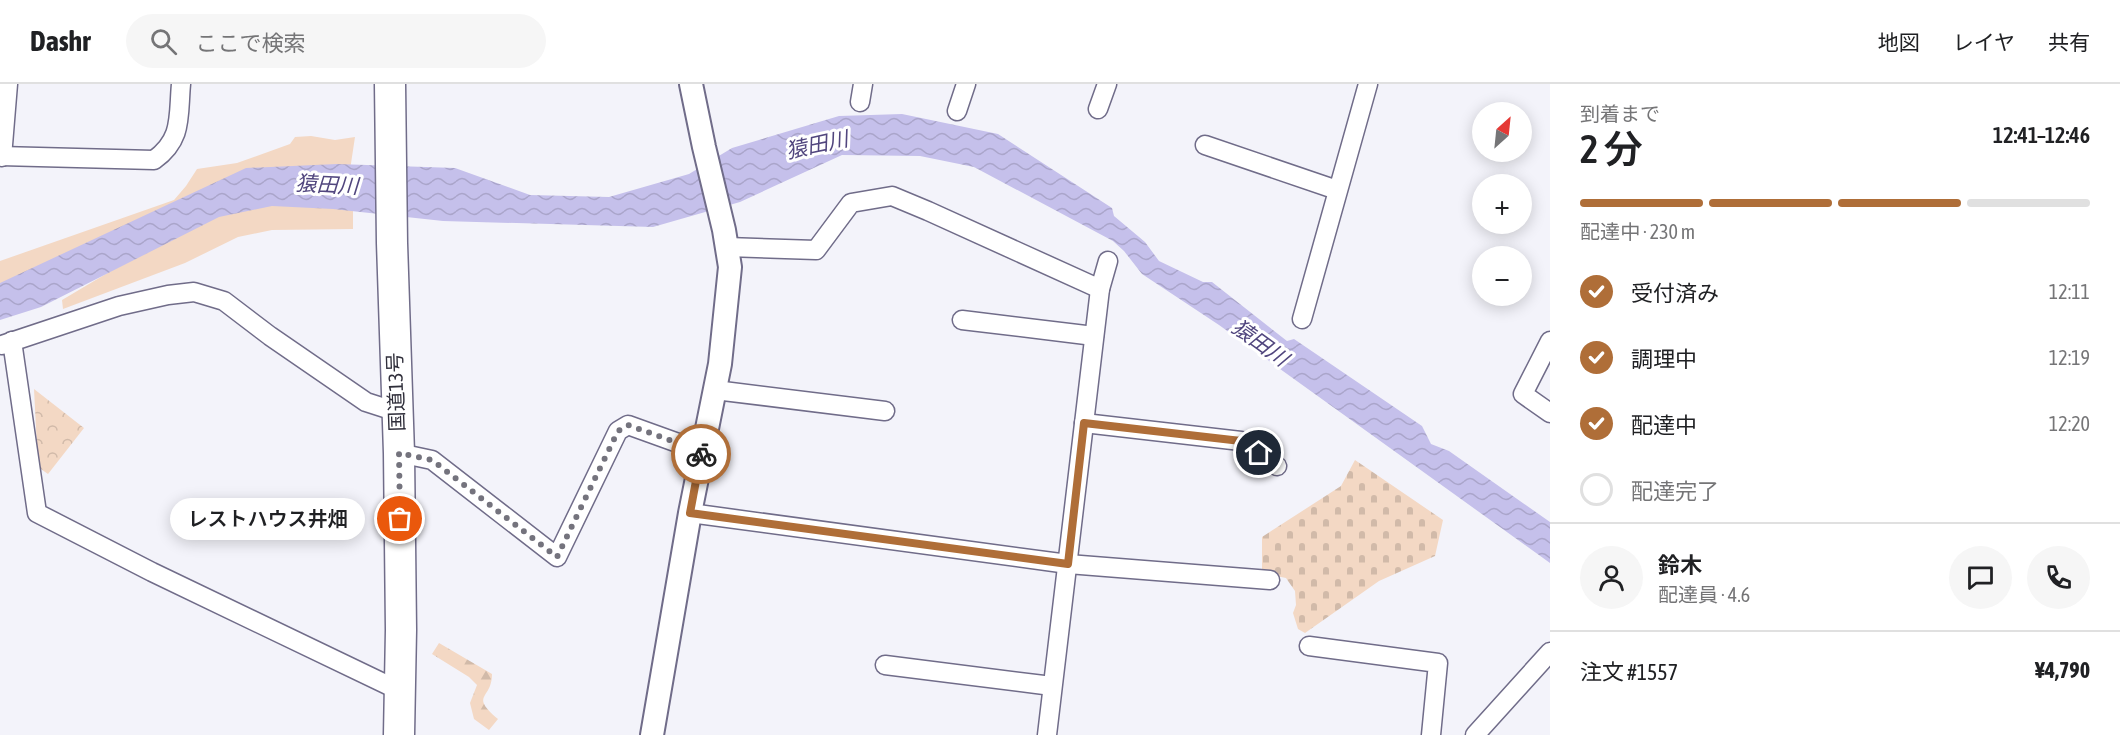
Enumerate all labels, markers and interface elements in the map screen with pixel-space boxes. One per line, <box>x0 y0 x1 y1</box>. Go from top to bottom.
search box <box>126 14 546 68</box>
text: Dashr <box>30 25 90 57</box>
icon: search <box>147 25 180 58</box>
text: ここで検索 <box>195 30 305 56</box>
text: 地図 <box>1878 30 1920 54</box>
text: レイヤ <box>1953 30 2015 54</box>
text: 共有 <box>2048 30 2090 54</box>
north arrow <box>1472 102 1532 162</box>
map controls <box>1472 102 1532 306</box>
text: 到着まで <box>1580 102 1660 125</box>
text: 12:41–12:46 <box>1993 122 2090 148</box>
water label: 猿田川 <box>783 125 852 162</box>
text: 2 分 <box>1580 127 1643 171</box>
water label: 猿田川 <box>295 170 361 198</box>
button: + <box>1472 174 1532 234</box>
text: 配達中 · 230 m <box>1580 220 1695 243</box>
button: − <box>1472 246 1532 306</box>
icon: check <box>1580 275 1613 308</box>
text: 受付済み <box>1631 280 1719 306</box>
text: 12:11 <box>2049 280 2090 303</box>
water label: 猿田川 <box>1228 314 1295 372</box>
icon: check <box>1580 341 1613 374</box>
text: 調理中 <box>1631 346 1697 372</box>
text: 12:19 <box>2049 346 2090 369</box>
street label: 国道13号 <box>383 352 408 432</box>
icon: check <box>1580 407 1613 440</box>
text: 配達中 <box>1631 412 1697 438</box>
text: 12:20 <box>2049 412 2090 435</box>
courier <box>671 424 731 484</box>
pin <box>1233 427 1284 478</box>
icon: home <box>1242 436 1275 469</box>
icon: bike <box>685 438 718 471</box>
text: 配達完了 <box>1631 478 1719 504</box>
pin <box>374 493 425 544</box>
callout: レストハウス井畑 <box>169 498 364 540</box>
icon: bag <box>383 502 416 535</box>
text: レストハウス井畑 <box>188 507 348 530</box>
button: person <box>1580 546 1643 609</box>
button: chat <box>1949 546 2012 609</box>
button: phone <box>2027 546 2090 609</box>
text: 鈴木 <box>1658 552 1702 578</box>
text: 配達員 · 4.6 <box>1658 583 1750 606</box>
text: ¥4,790 <box>2035 657 2090 683</box>
text: 注文 #1557 <box>1580 659 1678 685</box>

